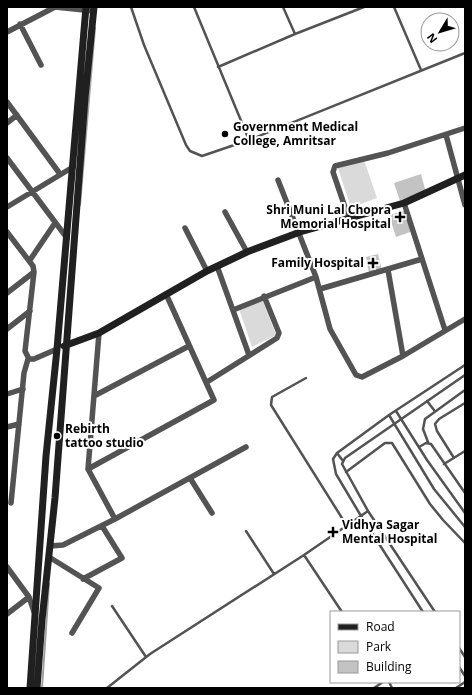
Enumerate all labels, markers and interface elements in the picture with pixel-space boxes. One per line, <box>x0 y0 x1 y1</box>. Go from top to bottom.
north arrow <box>420 12 460 52</box>
text: N <box>423 30 440 47</box>
place label: Government Medical College, Amritsar <box>233 118 358 149</box>
marker: Government Medical College, Amritsar <box>220 129 230 139</box>
place label: Shri Muni Lal Chopra Memorial Hospital <box>266 201 391 232</box>
marker: Shri Muni Lal Chopra Memorial Hospital <box>394 211 406 223</box>
place label: Family Hospital <box>271 254 364 271</box>
marker: Family Hospital <box>367 257 379 269</box>
place label: Rebirth tattoo studio <box>65 420 144 451</box>
marker: Rebirth tattoo studio <box>52 431 62 441</box>
place label: Vidhya Sagar Mental Hospital <box>342 516 437 547</box>
marker: Vidhya Sagar Mental Hospital <box>327 526 339 538</box>
legend <box>330 611 460 683</box>
text: Road <box>366 618 395 635</box>
text: Park <box>366 638 392 655</box>
text: Building <box>366 658 412 675</box>

